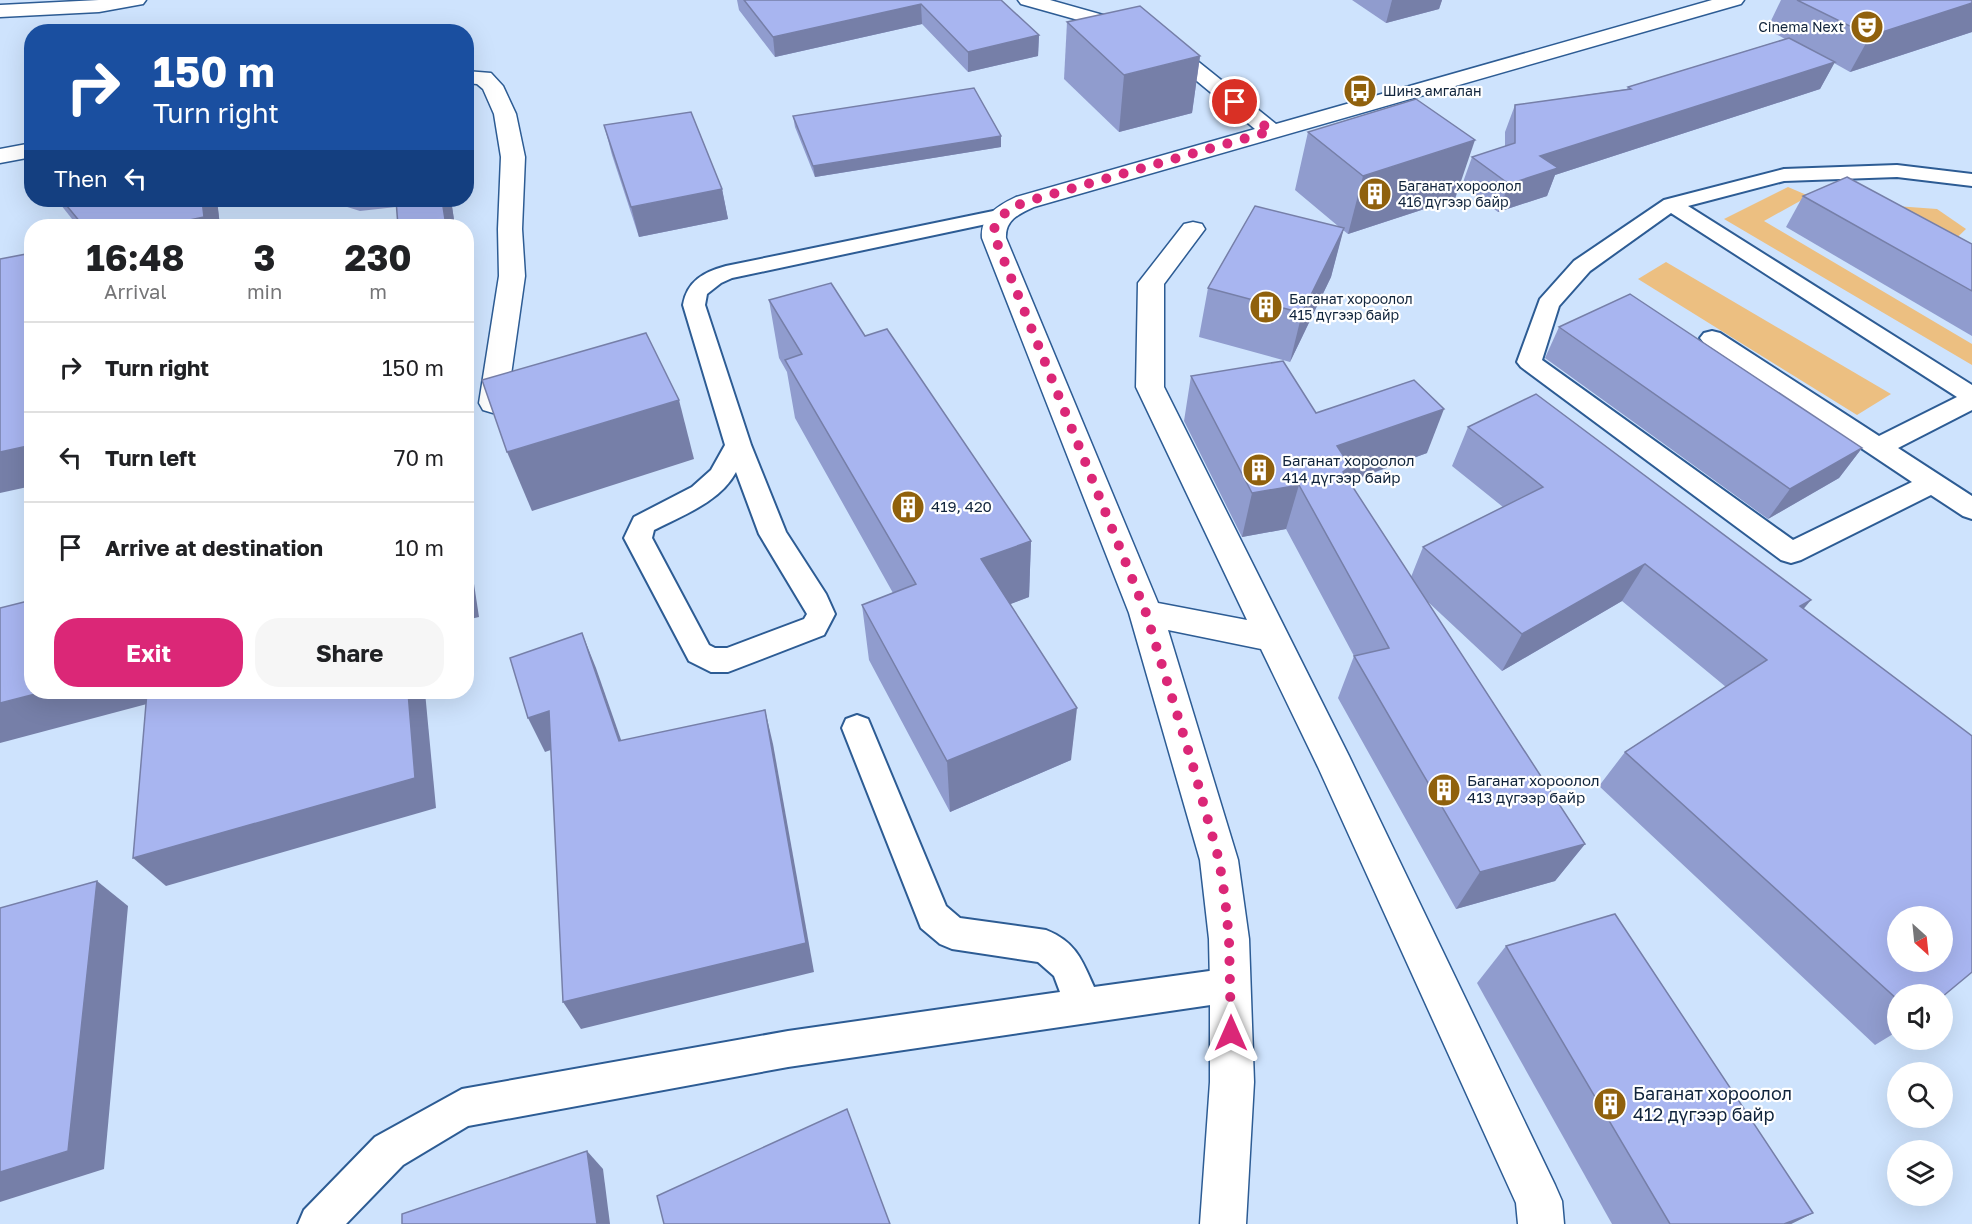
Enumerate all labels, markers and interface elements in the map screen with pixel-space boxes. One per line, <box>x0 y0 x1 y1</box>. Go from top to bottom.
theatre icon: Cinema Next <box>1849 9 1885 45</box>
place label: Cinema Next <box>1758 18 1844 35</box>
text: 150 m <box>153 46 275 96</box>
icon: right <box>54 48 132 126</box>
bus stop icon: Шинэ амгалан <box>1342 73 1378 109</box>
pin <box>1209 76 1260 127</box>
place label: Шинэ амгалан <box>1383 82 1482 99</box>
icon: arrive <box>1218 85 1251 118</box>
text: Turn right <box>153 97 279 129</box>
icon: left <box>119 162 152 195</box>
text: Then <box>54 165 107 192</box>
building icon: Баганат хороолол 416 дүгээр байр <box>1357 176 1393 212</box>
place label: Баганат хороолол 416 дүгээр байр <box>1398 177 1522 210</box>
text: 16:48 <box>86 236 185 279</box>
text: 3 <box>254 236 276 279</box>
text: 230 <box>344 236 412 279</box>
text: Arrival <box>104 279 167 303</box>
text: min <box>247 279 282 303</box>
text: m <box>369 279 387 303</box>
building icon: Баганат хороолол 415 дүгээр байр <box>1248 289 1284 325</box>
place label: Баганат хороолол 415 дүгээр байр <box>1289 290 1413 323</box>
icon: right <box>54 351 87 384</box>
text: Turn right <box>105 354 209 381</box>
text: 150 m <box>382 354 444 381</box>
icon: left <box>54 441 87 474</box>
text: Turn left <box>105 444 196 471</box>
text: 70 m <box>394 444 444 471</box>
place label: Баганат хороолол 414 дүгээр байр <box>1282 451 1415 487</box>
building icon: Баганат хороолол 414 дүгээр байр <box>1241 452 1277 488</box>
building icon: 419, 420 <box>890 489 926 525</box>
place label: 419, 420 <box>931 497 992 515</box>
icon: arrive <box>54 531 87 564</box>
text: Arrive at destination <box>105 534 323 561</box>
text: 10 m <box>395 534 444 561</box>
button: Exit <box>54 618 243 687</box>
button: Share <box>255 618 444 687</box>
place label: Баганат хороолол 413 дүгээр байр <box>1467 771 1600 807</box>
building icon: Баганат хороолол 413 дүгээр байр <box>1426 772 1462 808</box>
north arrow <box>1887 906 1953 972</box>
map controls <box>1887 906 1953 1206</box>
button: sound <box>1887 984 1953 1050</box>
position arrow <box>1199 1001 1263 1065</box>
button: search <box>1887 1062 1953 1128</box>
place label: Баганат хороолол 412 дүгээр байр <box>1633 1082 1792 1125</box>
building icon: Баганат хороолол 412 дүгээр байр <box>1592 1086 1628 1122</box>
button: layers <box>1887 1140 1953 1206</box>

